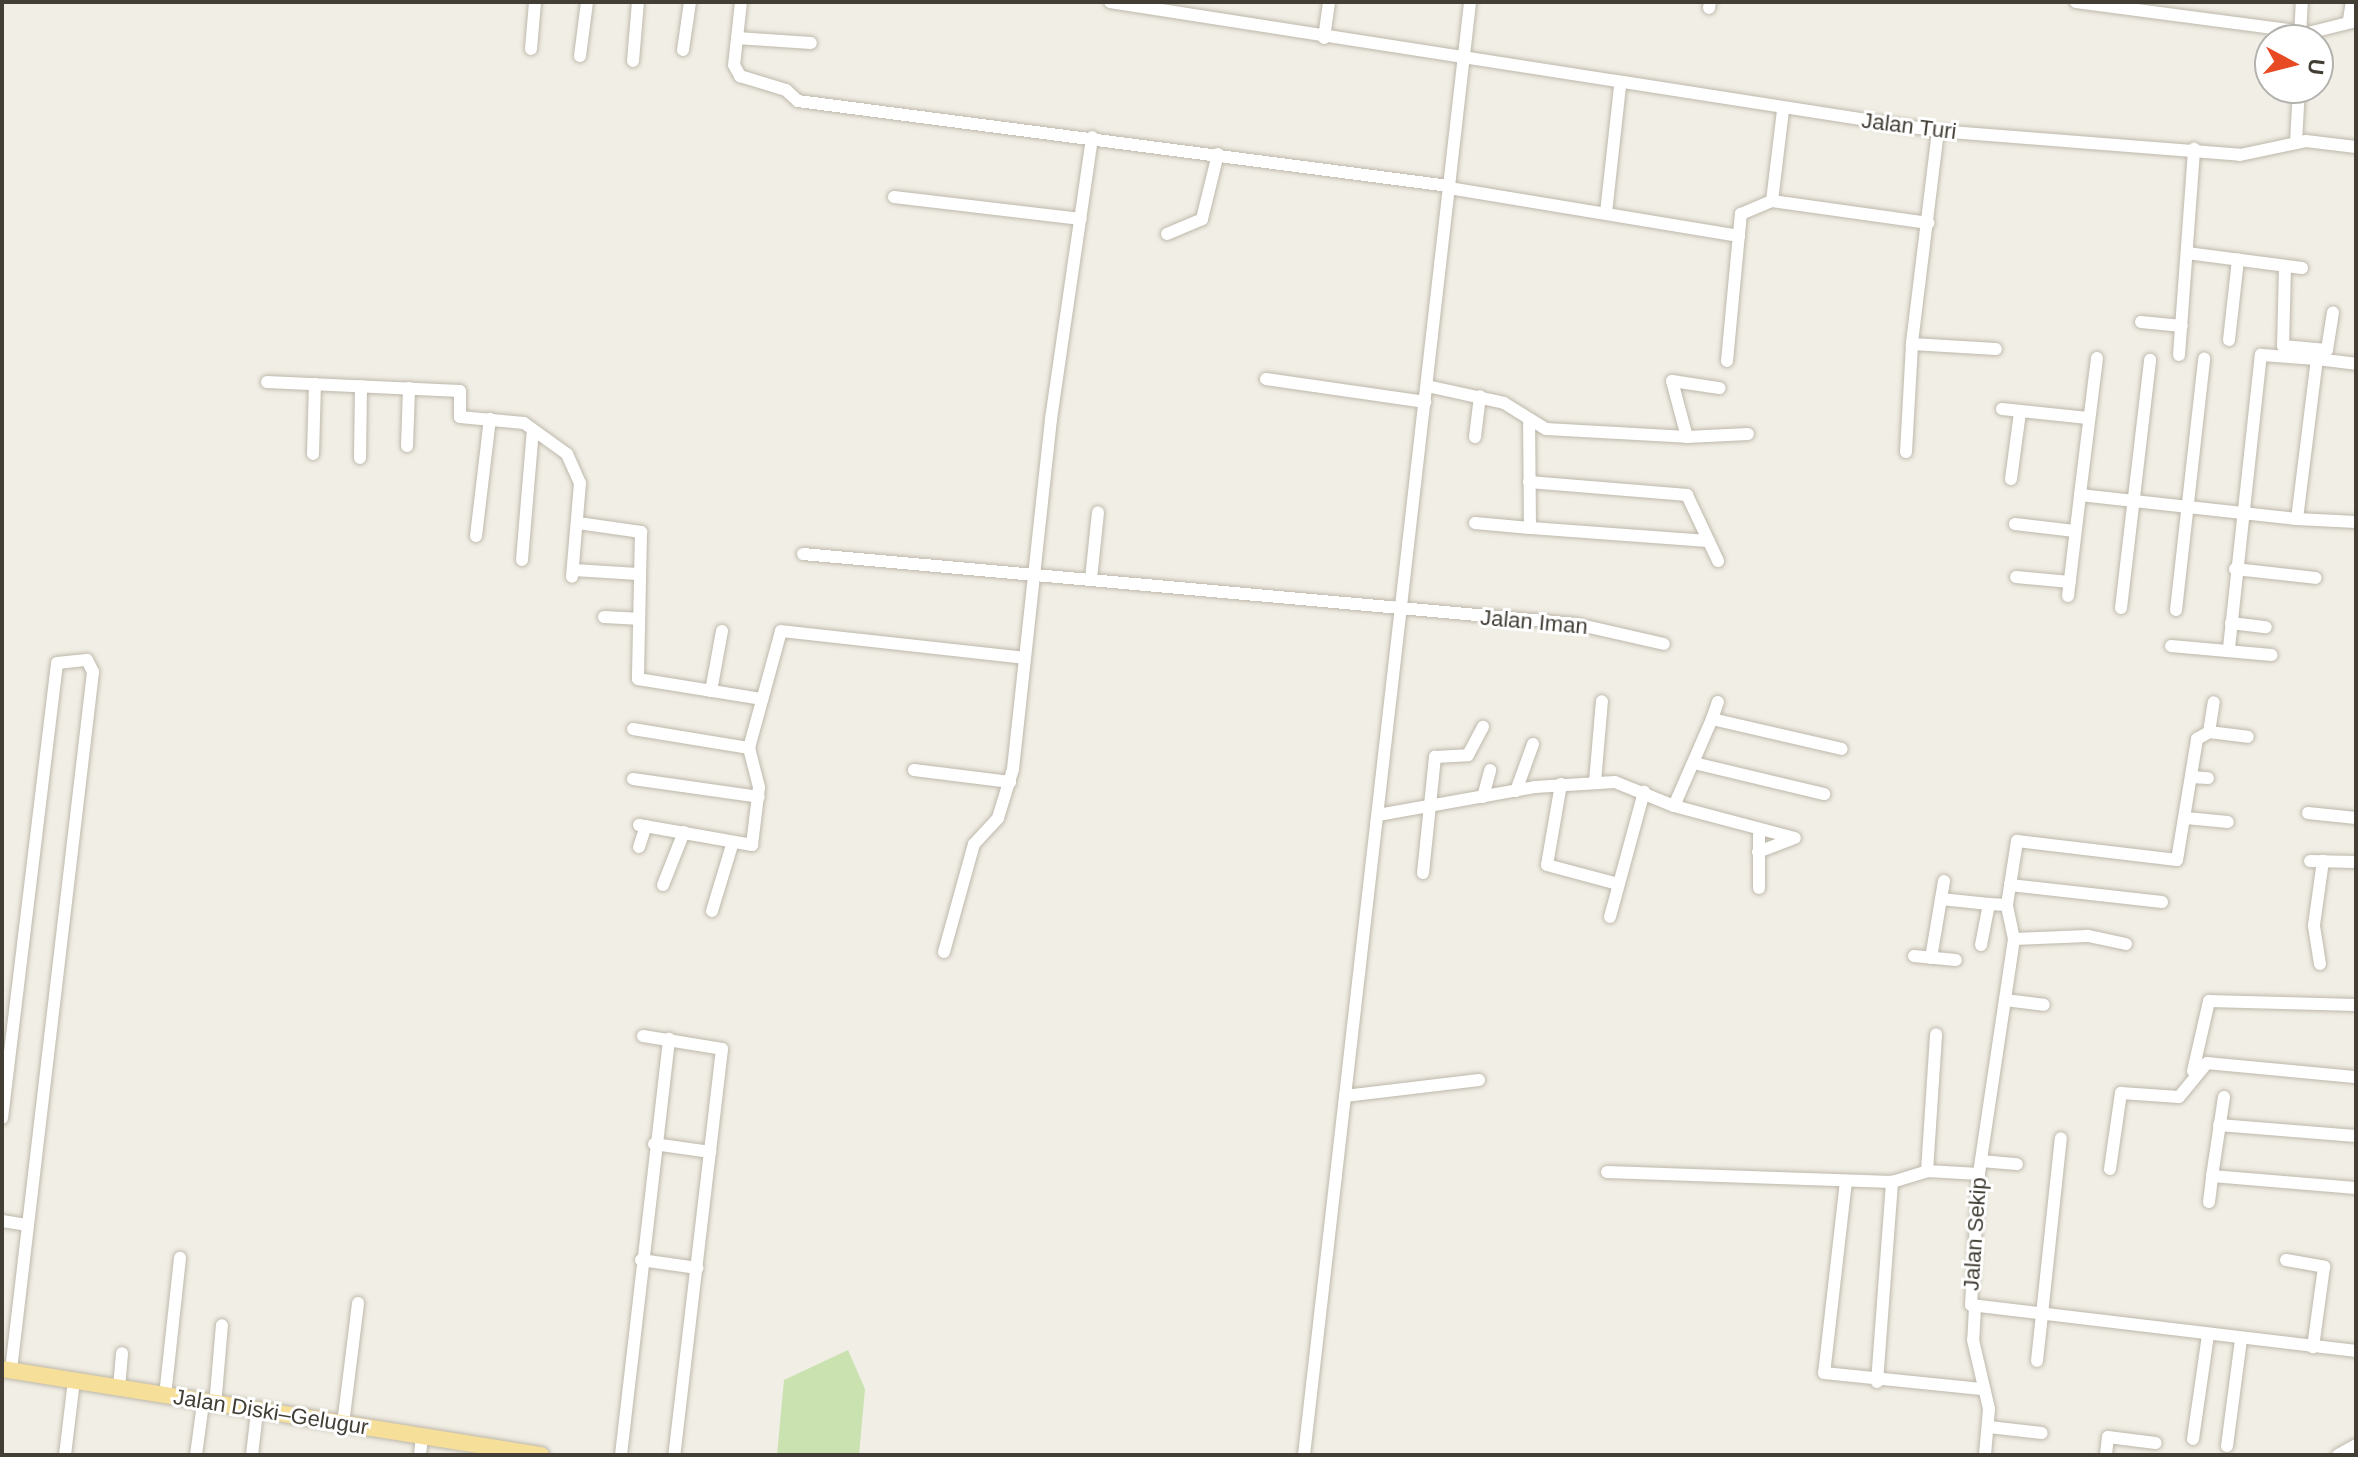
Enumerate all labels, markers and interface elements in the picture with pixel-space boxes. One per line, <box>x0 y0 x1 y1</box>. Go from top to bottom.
north arrow <box>2254 24 2334 104</box>
text: U <box>2303 57 2330 76</box>
street label: Jalan Turi <box>1860 107 1958 145</box>
street label: Jalan Iman <box>1479 604 1589 640</box>
street label: Jalan Sekip <box>1958 1176 1992 1292</box>
street label: Jalan Diski–Gelugur <box>172 1384 370 1440</box>

